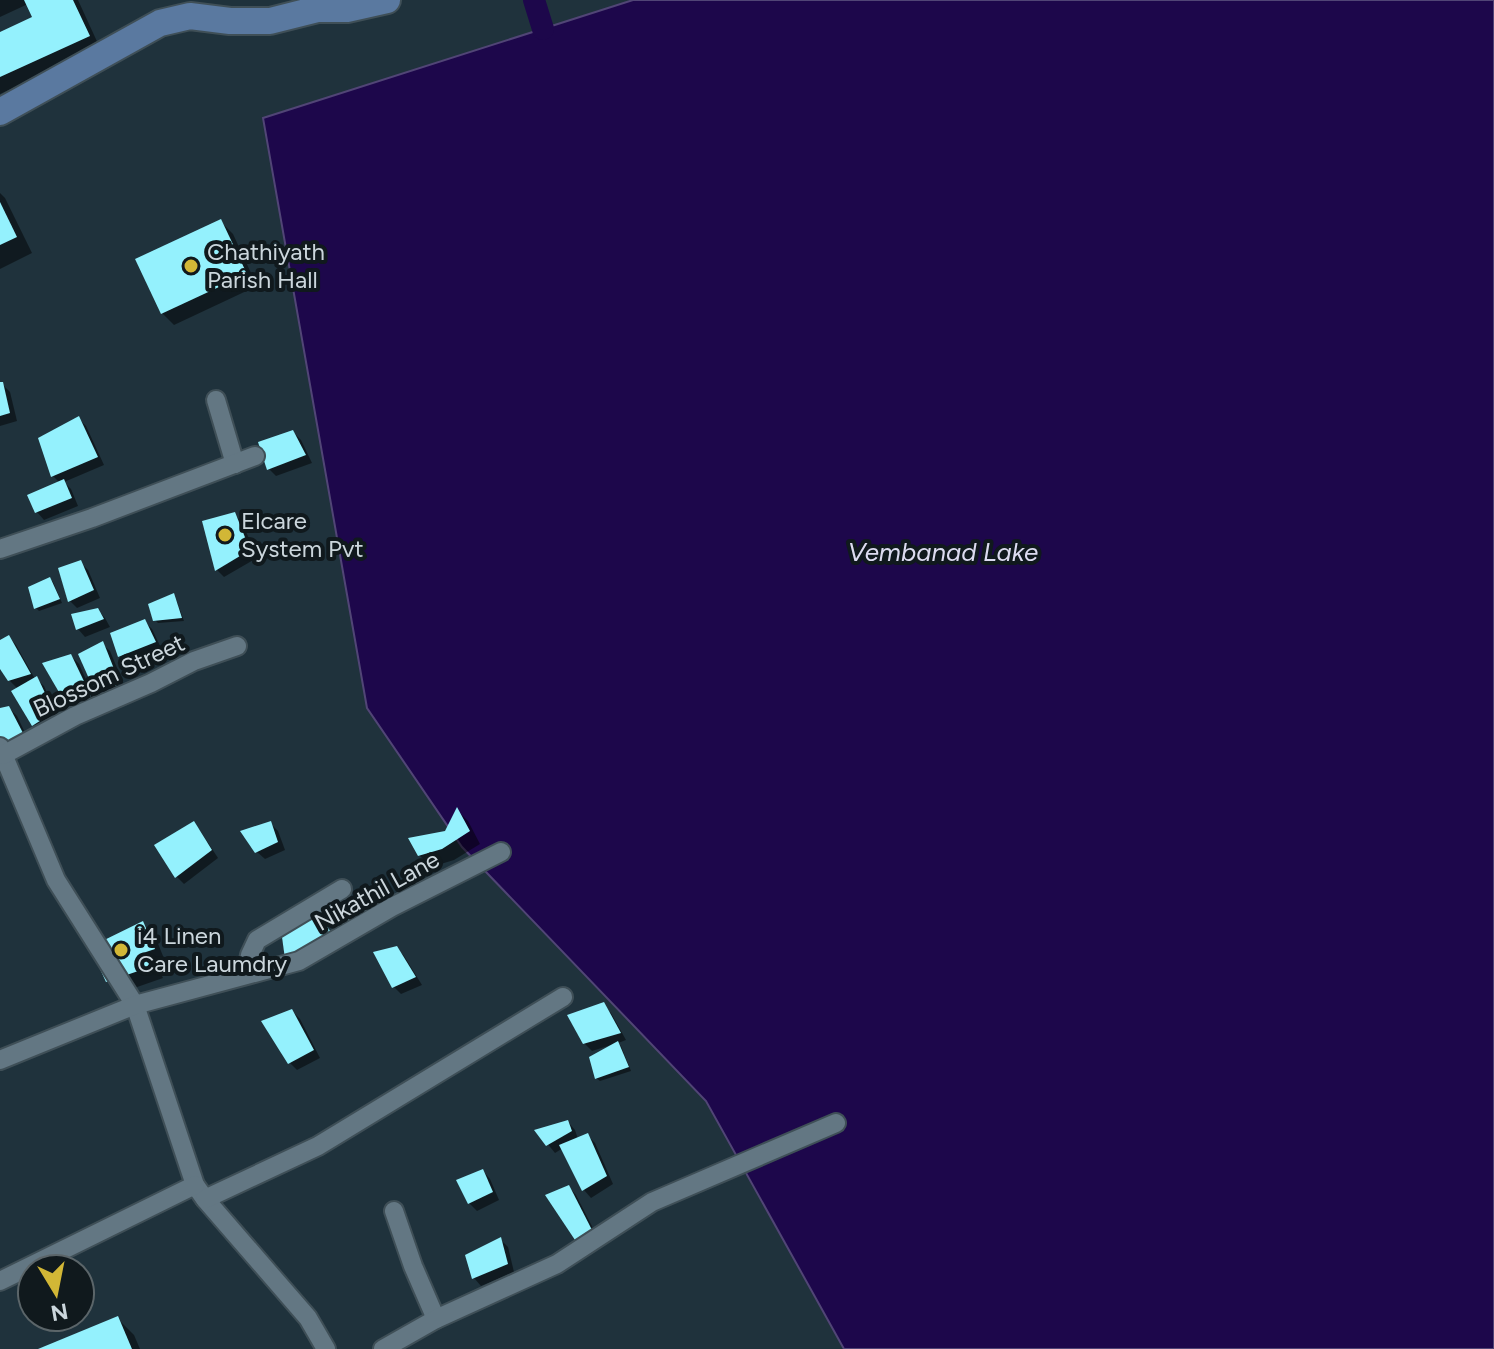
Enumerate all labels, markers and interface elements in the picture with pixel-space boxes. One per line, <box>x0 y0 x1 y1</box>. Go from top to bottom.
place label: Chathiyath Parish Hall <box>207 237 325 294</box>
marker: Chathiyath Parish Hall <box>182 257 200 275</box>
place label: Elcare System Pvt <box>241 506 363 563</box>
marker: Elcare System Pvt <box>216 526 234 544</box>
water label: Vembanad Lake <box>848 536 1038 568</box>
street label: Blossom Street <box>28 628 189 723</box>
street label: Nikathil Lane <box>309 844 444 937</box>
place label: i4 Linen Care Laumdry <box>137 921 287 978</box>
marker: i4 Linen Care Laumdry <box>112 941 130 959</box>
north arrow <box>16 1253 96 1333</box>
text: N <box>49 1297 70 1327</box>

